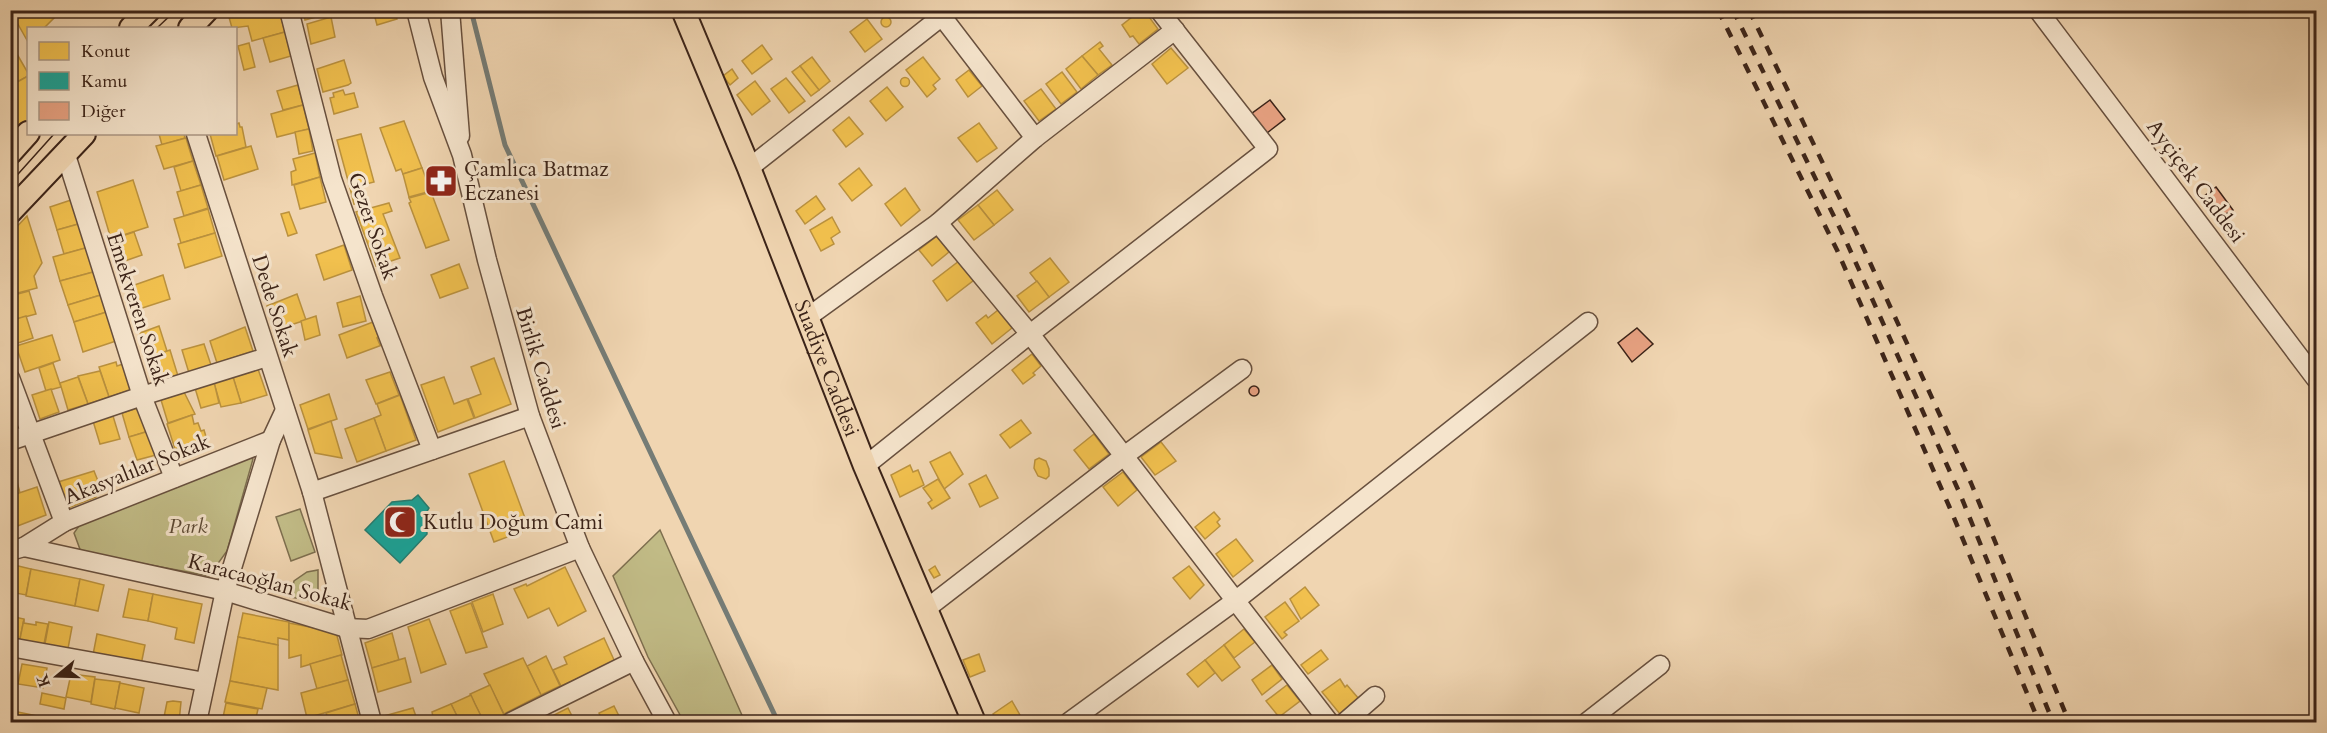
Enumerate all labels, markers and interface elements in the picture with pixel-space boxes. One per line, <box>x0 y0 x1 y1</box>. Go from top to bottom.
legend <box>27 27 237 135</box>
text: Konut <box>81 39 130 64</box>
text: Kamu <box>81 69 127 94</box>
text: Diğer <box>81 99 126 124</box>
street label: Ayçiçek Caddesi <box>2140 114 2252 249</box>
place label: Çamlıca Batmaz Eczanesi <box>464 155 609 208</box>
pharmacy icon: Çamlıca Batmaz Eczanesi <box>423 163 459 199</box>
street label: Gezer Sokak <box>341 169 405 284</box>
street label: Emekveren Sokak <box>99 229 176 390</box>
street label: Dede Sokak <box>244 251 305 362</box>
street label: Suadiye Caddesi <box>787 296 866 441</box>
street label: Birlik Caddesi <box>508 304 573 433</box>
street label: Akasyalılar Sokak <box>60 427 215 512</box>
mosque icon: Kutlu Doğum Cami <box>382 504 418 540</box>
place label: Kutlu Doğum Cami <box>423 508 603 537</box>
park label: Park <box>168 512 208 541</box>
street label: Karacaoğlan Sokak <box>185 547 356 619</box>
north arrow <box>27 646 87 706</box>
text: K <box>31 671 56 690</box>

